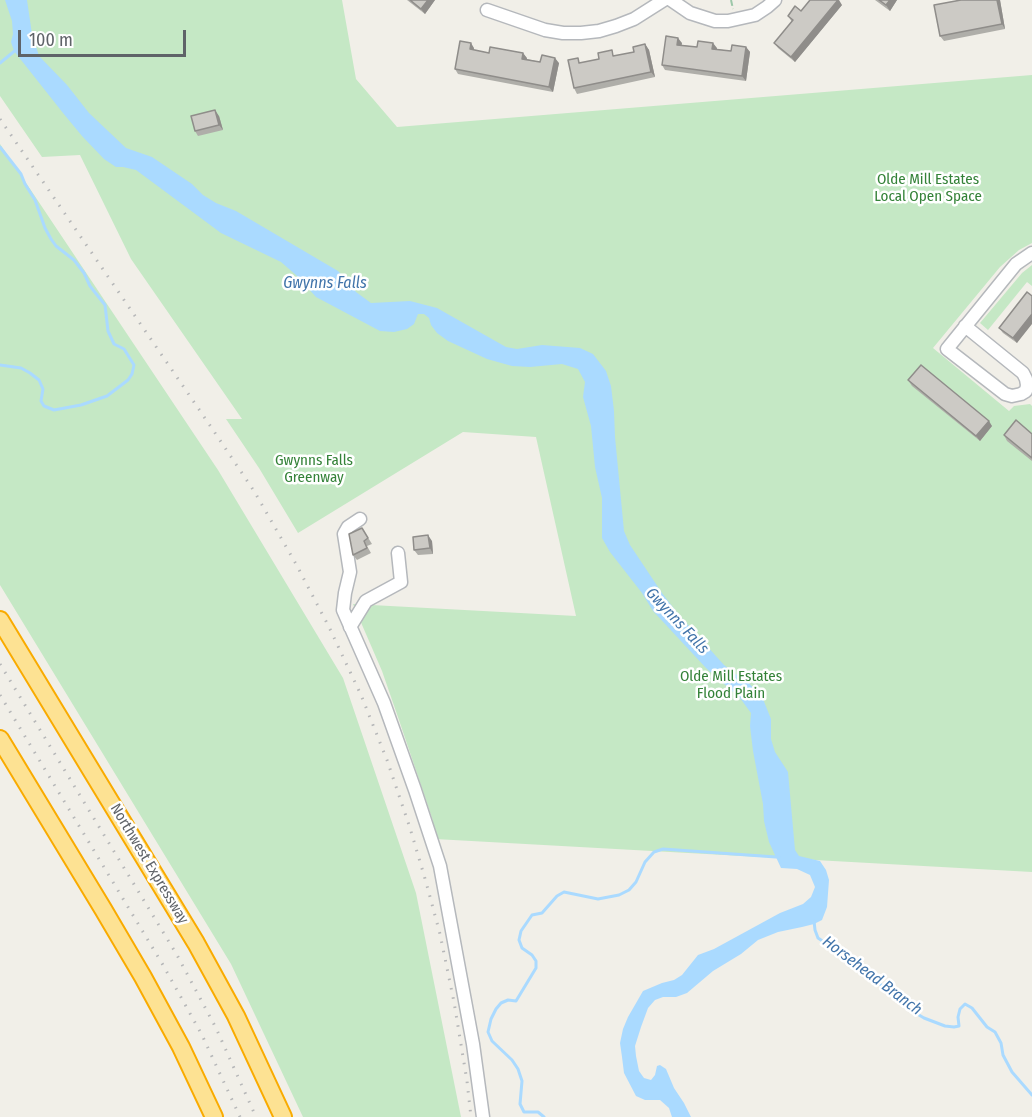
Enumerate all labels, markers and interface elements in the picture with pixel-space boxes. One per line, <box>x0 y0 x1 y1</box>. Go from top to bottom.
scale bar <box>21 18 189 56</box>
text: 100 m <box>29 29 73 51</box>
park label: Olde Mill Estates Local Open Space <box>874 171 982 206</box>
water label: Gwynns Falls <box>283 274 367 294</box>
park label: Gwynns Falls Greenway <box>275 452 353 487</box>
water label: Gwynns Falls <box>641 584 713 658</box>
park label: Olde Mill Estates Flood Plain <box>680 668 782 703</box>
street label: Northwest Expressway <box>106 801 192 927</box>
water label: Horsehead Branch <box>818 932 926 1020</box>

